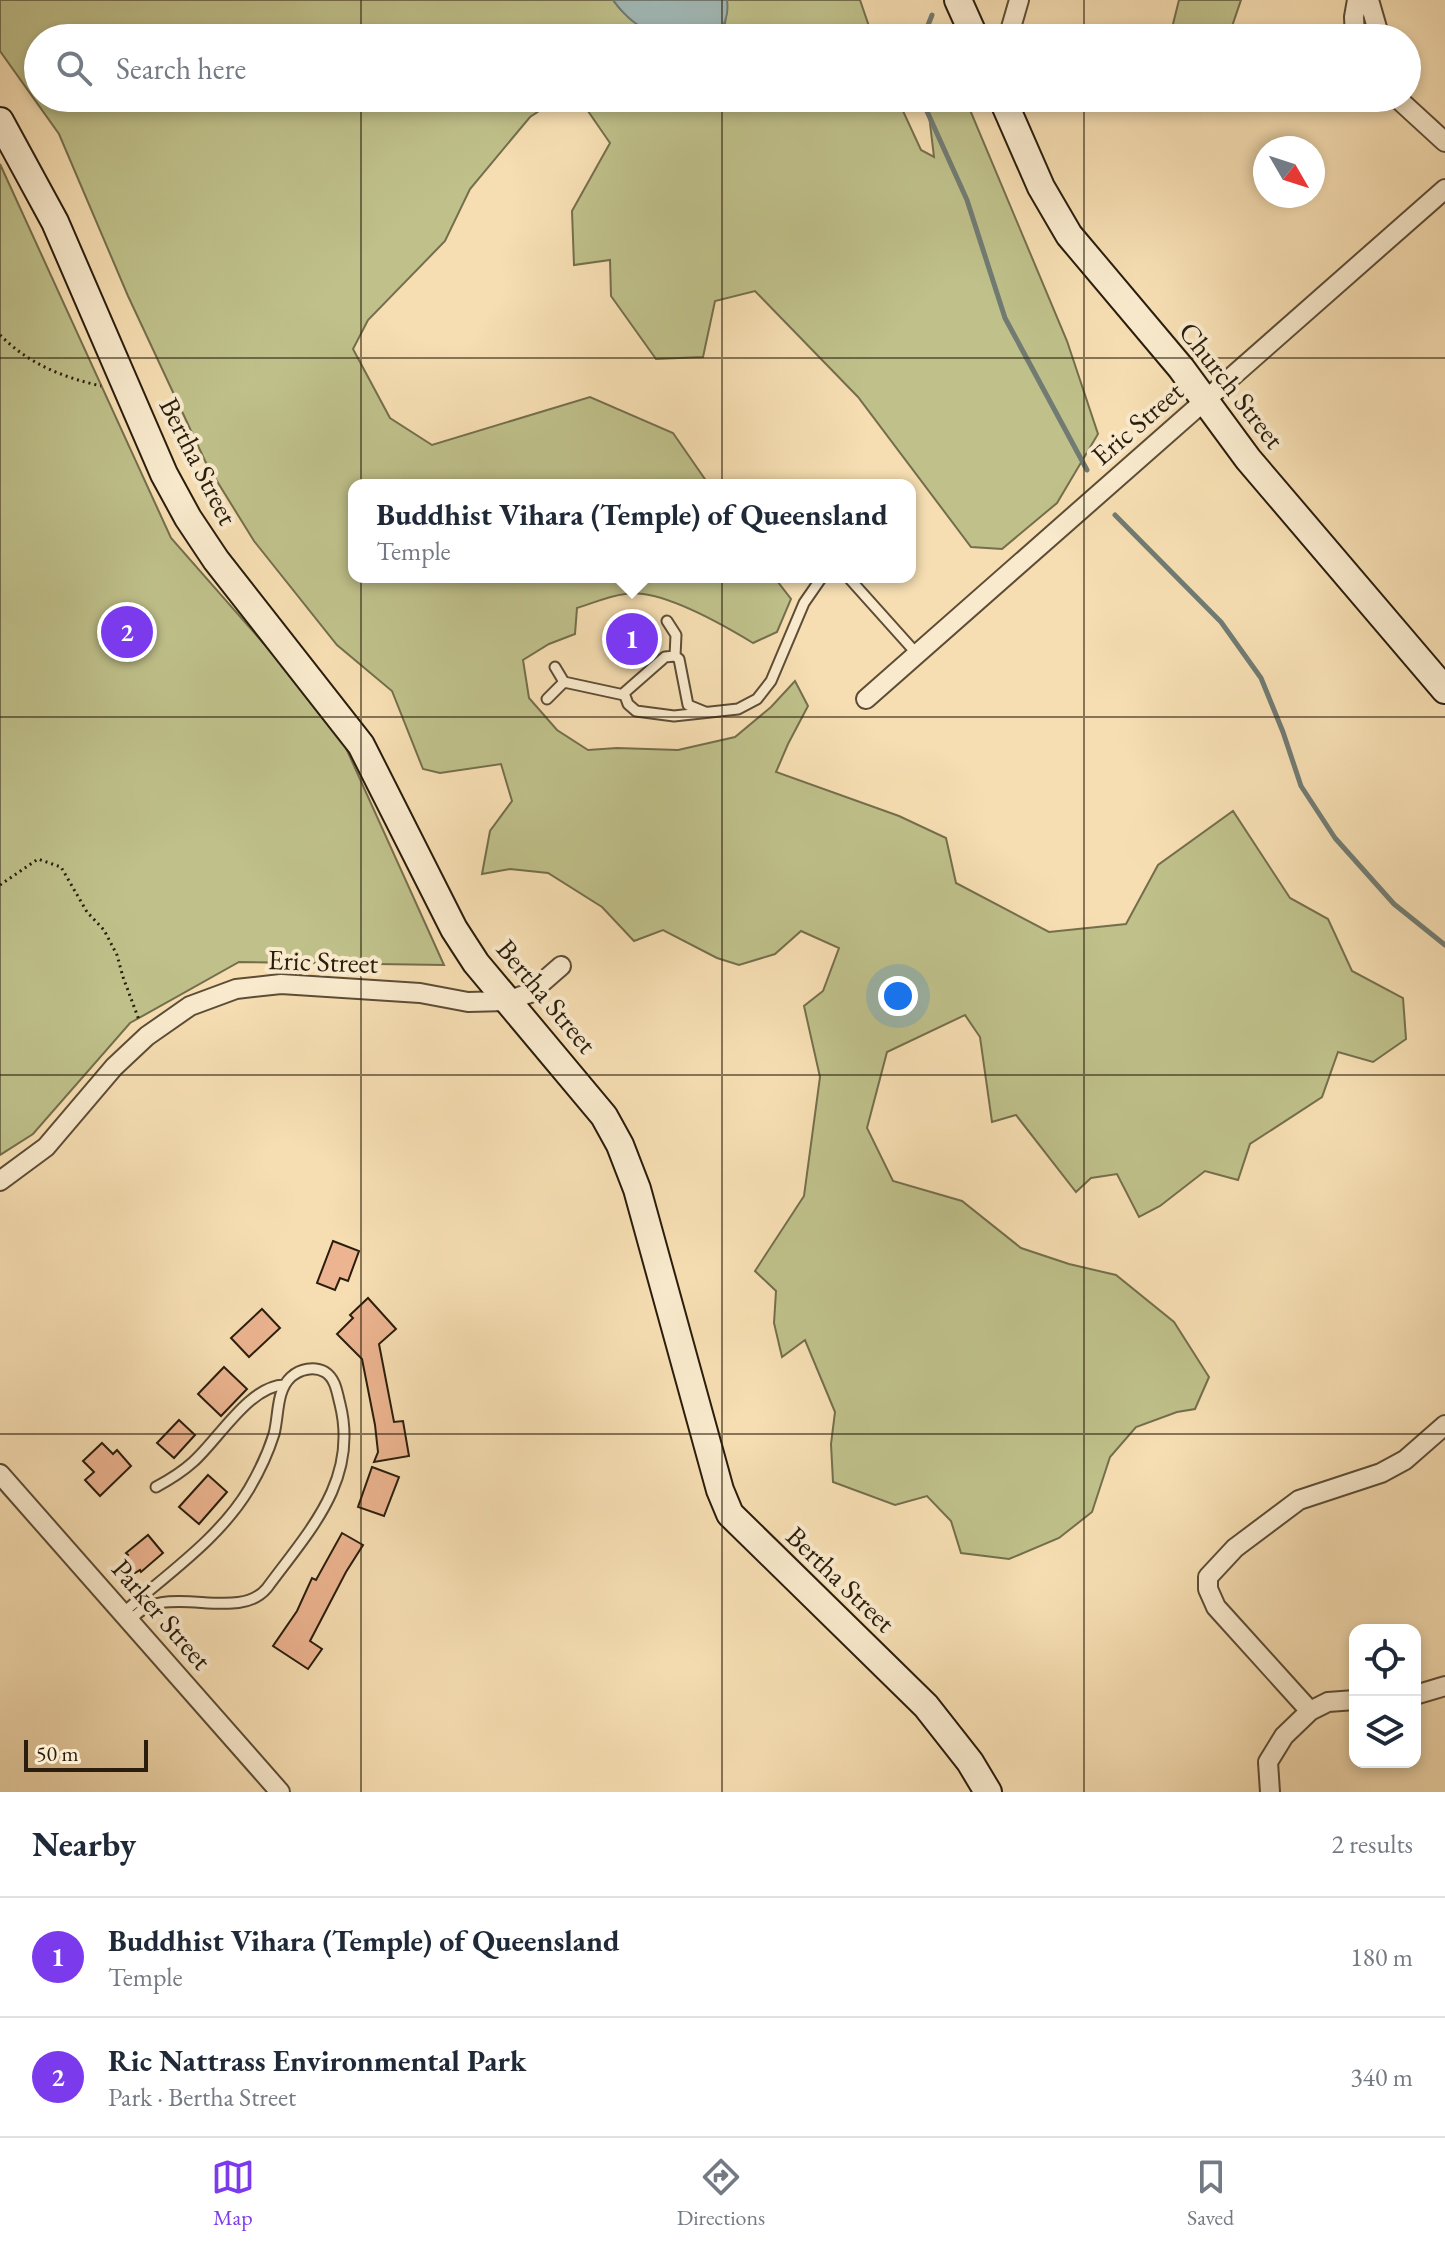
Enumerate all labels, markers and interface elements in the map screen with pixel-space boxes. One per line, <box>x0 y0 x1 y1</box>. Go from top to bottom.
search box <box>24 24 1421 112</box>
icon: search <box>52 46 96 90</box>
text: Search here <box>116 49 246 88</box>
north arrow <box>1253 136 1325 208</box>
street label: Church Street <box>1171 314 1293 456</box>
street label: Eric Street <box>1083 373 1191 473</box>
street label: Bertha Street <box>152 391 247 531</box>
popup <box>348 479 916 583</box>
text: Buddhist Vihara (Temple) of Queensland <box>376 495 888 534</box>
text: Temple <box>376 534 451 568</box>
pin: 2 <box>101 602 153 662</box>
pin: 1 <box>606 609 658 669</box>
street label: Bertha Street <box>489 931 605 1061</box>
street label: Eric Street <box>267 941 379 981</box>
your location <box>878 976 918 1016</box>
street label: Bertha Street <box>779 1518 903 1640</box>
street label: Parker Street <box>104 1551 220 1677</box>
map controls <box>1349 1624 1421 1768</box>
button: locate <box>1349 1624 1421 1696</box>
button: layers <box>1349 1696 1421 1768</box>
scale bar <box>24 1736 148 1772</box>
text: 50 m <box>36 1739 79 1768</box>
text: Nearby <box>32 1822 136 1866</box>
text: 2 results <box>1332 1827 1413 1861</box>
text: Buddhist Vihara (Temple) of Queensland <box>108 1921 620 1960</box>
text: 1 <box>51 1940 65 1974</box>
text: 180 m <box>1350 1940 1413 1974</box>
text: Temple <box>108 1960 183 1994</box>
text: Ric Nattrass Environmental Park <box>108 2041 526 2080</box>
text: 2 <box>51 2060 65 2094</box>
text: 340 m <box>1350 2060 1413 2094</box>
text: Park · Bertha Street <box>108 2080 296 2114</box>
tab: Map <box>211 2155 255 2232</box>
tab: Directions <box>677 2155 765 2232</box>
tab: Saved <box>1187 2155 1234 2232</box>

